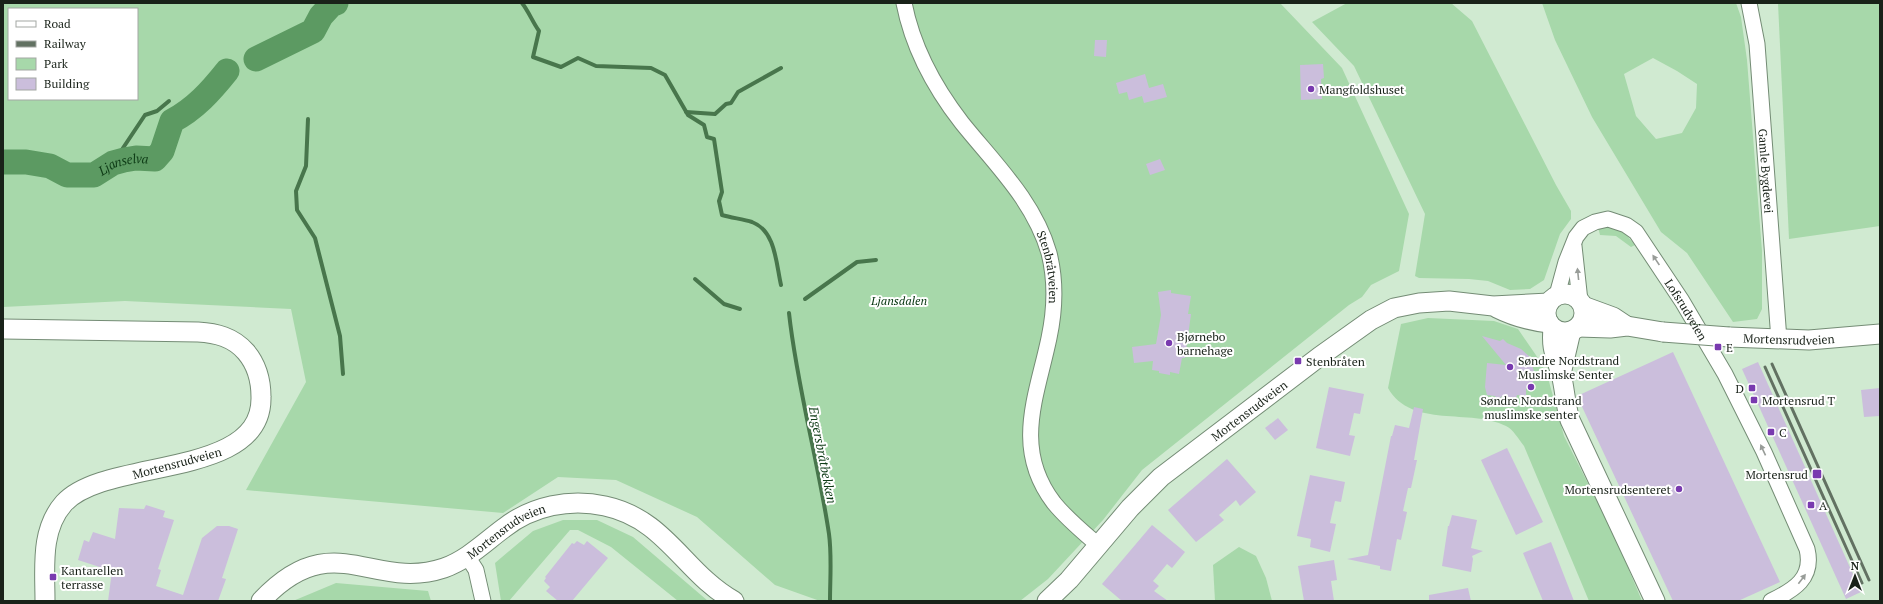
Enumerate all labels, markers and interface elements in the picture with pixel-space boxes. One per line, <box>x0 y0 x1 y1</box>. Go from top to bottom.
legend <box>8 8 138 100</box>
text: Road <box>44 16 71 31</box>
text: Railway <box>44 36 87 51</box>
text: Park <box>44 56 69 71</box>
text: Building <box>44 76 90 91</box>
place label: Mangfoldshuset <box>1319 82 1405 97</box>
marker: Mangfoldshuset <box>1306 84 1316 94</box>
street label: Gamle Bygdevei <box>1756 128 1777 214</box>
water label: Ljanselva <box>94 149 149 180</box>
street label: Stenbråtveien <box>1034 228 1061 304</box>
one-way arrow <box>1652 255 1659 266</box>
one-way arrow <box>1575 268 1581 280</box>
street label: Lofsrudveien <box>1662 276 1711 343</box>
park label: Ljansdalen <box>870 293 927 308</box>
place label: Bjørnebo barnehage <box>1177 329 1233 358</box>
street label: Mortensrudveien <box>1743 330 1835 348</box>
marker: Bjørnebo barnehage <box>1164 338 1174 348</box>
place label: E <box>1726 340 1733 355</box>
marker: E <box>1713 342 1723 352</box>
place label: Søndre Nordstrand Muslimske Senter <box>1518 353 1620 382</box>
place label: Stenbråten <box>1306 354 1365 369</box>
marker: Stenbråten <box>1293 356 1303 366</box>
marker: Søndre Nordstrand Muslimske Senter <box>1505 362 1515 372</box>
street label: Mortensrudveien <box>1208 377 1290 444</box>
place label: D <box>1736 381 1744 396</box>
marker: Søndre Nordstrand muslimske senter <box>1526 382 1536 392</box>
marker: D <box>1747 383 1757 393</box>
place label: Søndre Nordstrand muslimske senter <box>1480 393 1582 422</box>
place label: Mortensrud T <box>1762 393 1836 408</box>
marker: Mortensrud T <box>1749 395 1759 405</box>
water label: Engersbråtbekken <box>805 404 841 505</box>
place label: C <box>1779 425 1787 440</box>
marker: C <box>1766 427 1776 437</box>
street label: Mortensrudveien <box>131 444 223 482</box>
one-way arrow <box>1760 444 1766 455</box>
place label: Mortensrud <box>1745 467 1808 482</box>
marker: Mortensrud <box>1811 468 1823 480</box>
place label: Mortensrudsenteret <box>1564 482 1672 497</box>
marker: Mortensrudsenteret <box>1674 484 1684 494</box>
place label: A <box>1819 498 1828 513</box>
street label: Mortensrudveien <box>464 500 547 562</box>
marker: A <box>1806 500 1816 510</box>
north arrow <box>1835 556 1875 596</box>
text: N <box>1851 559 1860 573</box>
place label: Kantarellen terrasse <box>61 563 124 592</box>
marker: Kantarellen terrasse <box>48 572 58 582</box>
one-way arrow <box>1798 574 1806 585</box>

